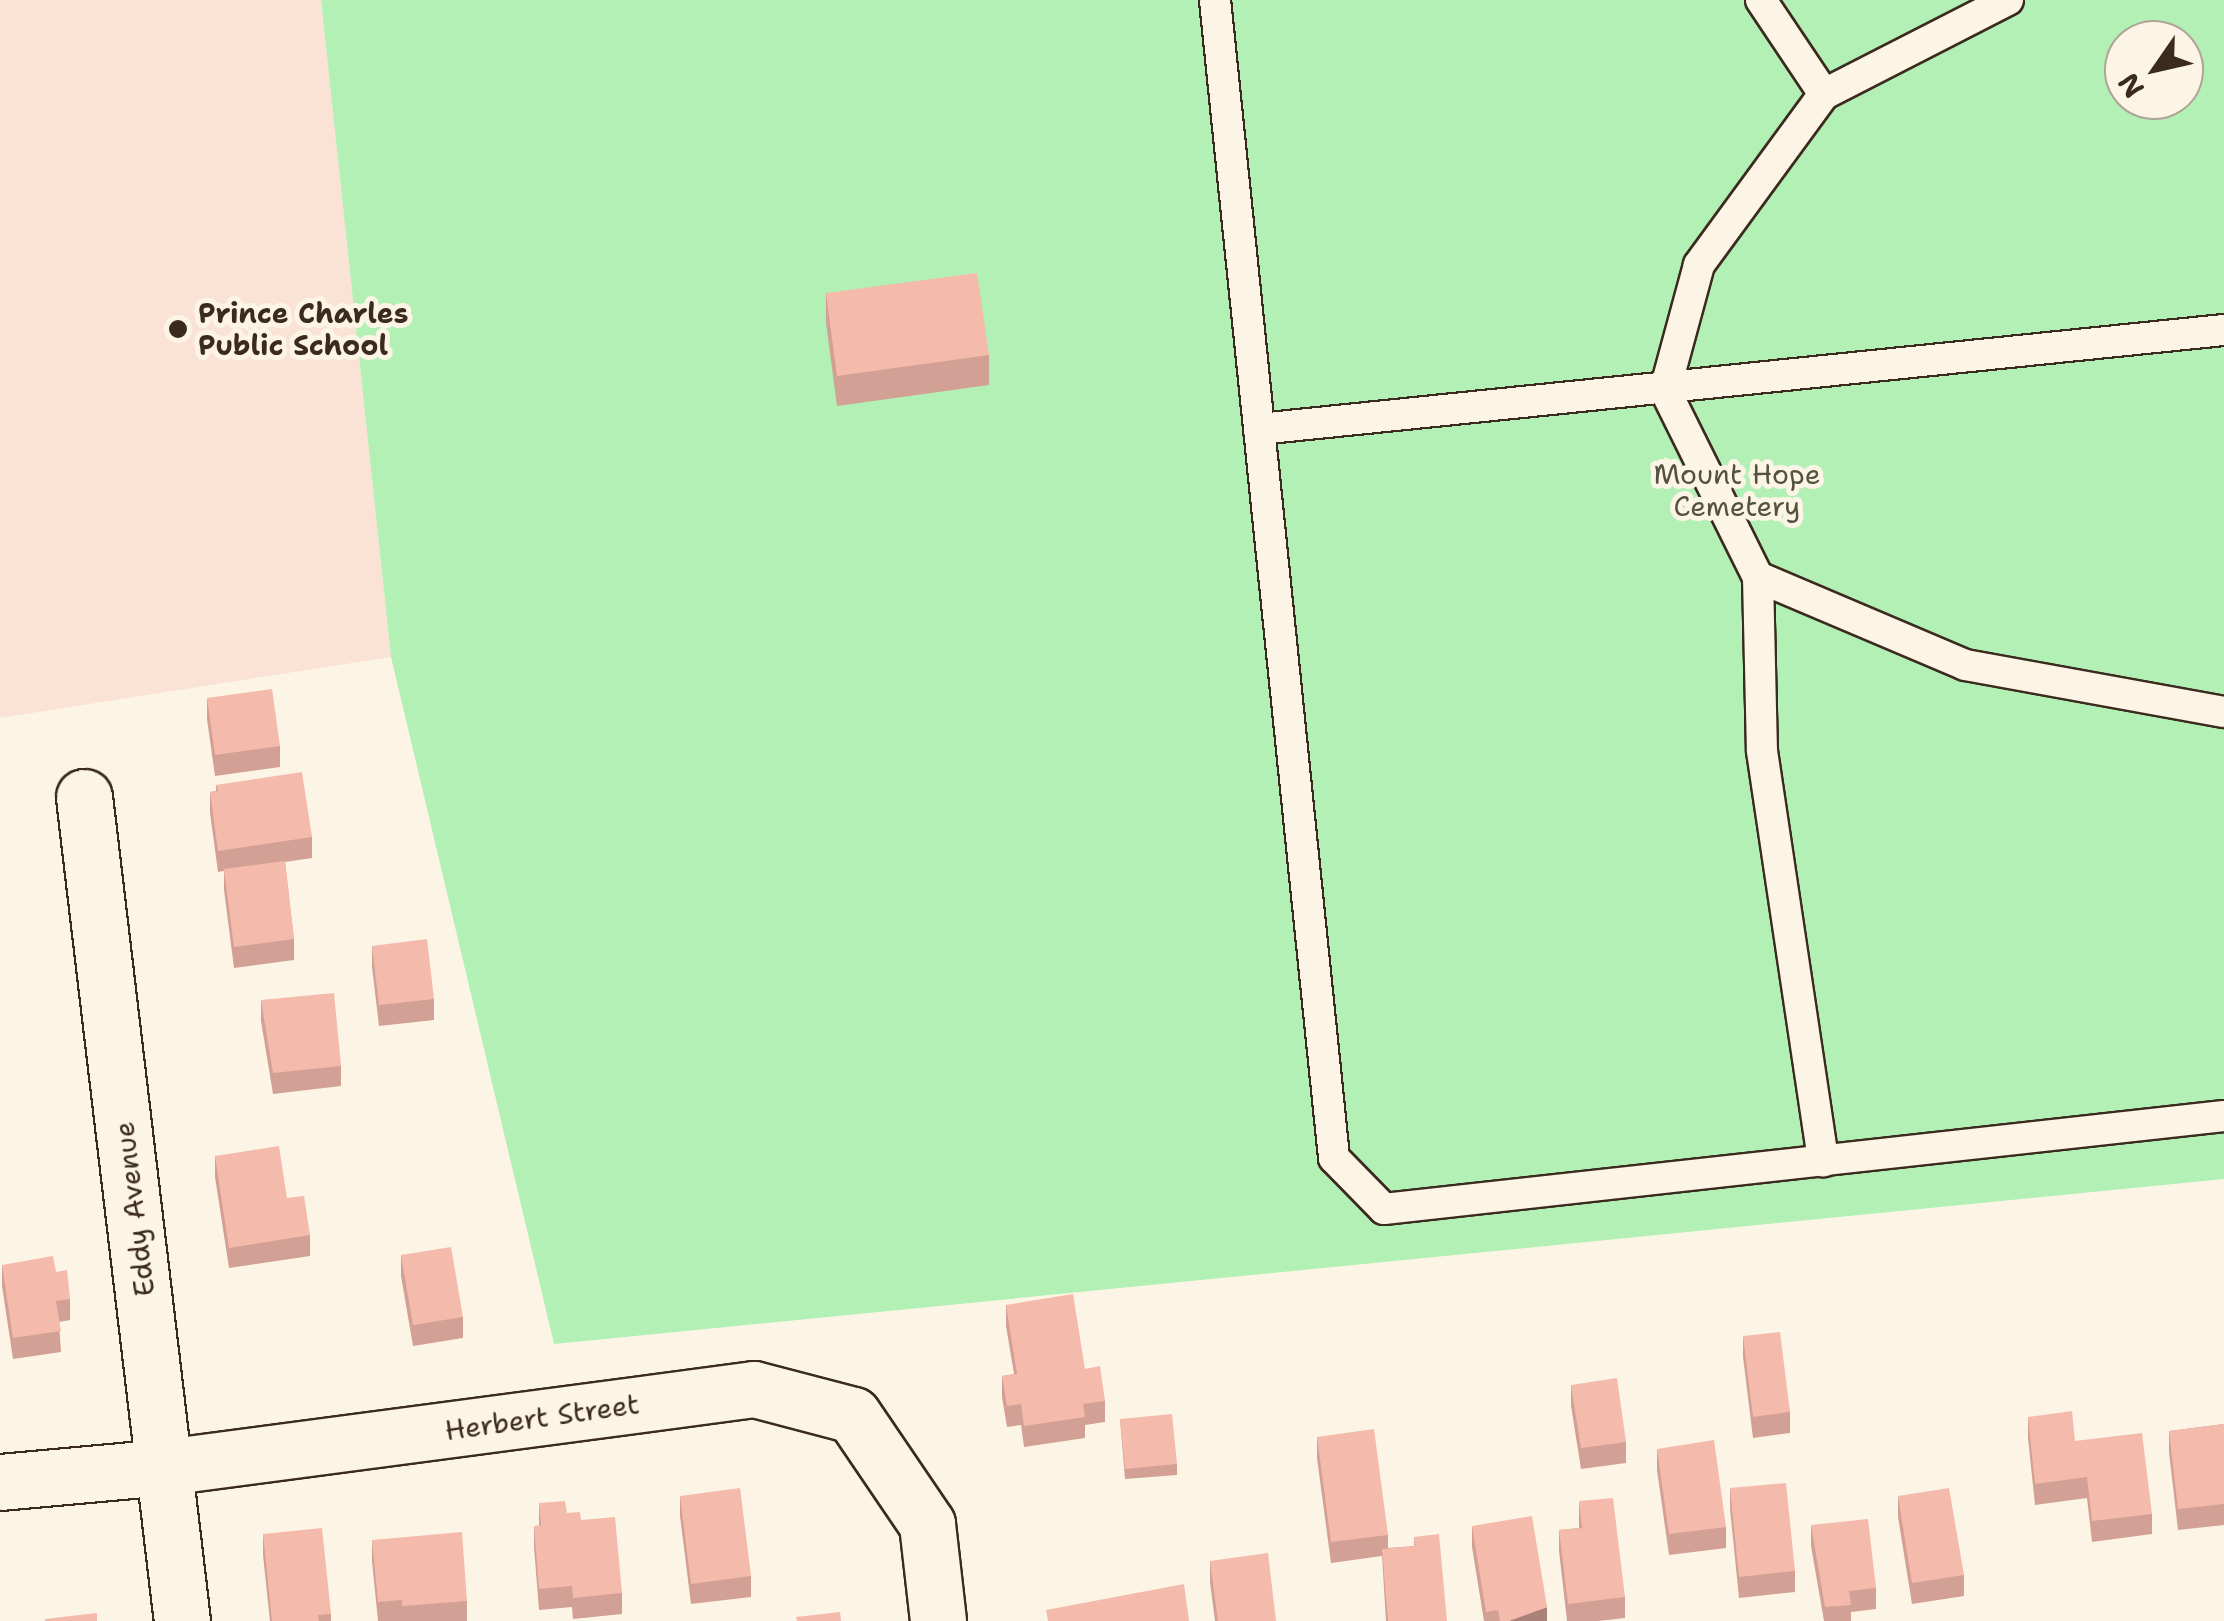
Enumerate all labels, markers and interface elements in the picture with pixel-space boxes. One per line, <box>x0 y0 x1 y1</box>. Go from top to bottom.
north arrow <box>2104 20 2204 120</box>
text: N <box>2109 66 2153 105</box>
place label: Prince Charles Public School <box>198 296 408 362</box>
marker: Prince Charles Public School <box>167 318 189 340</box>
park label: Mount Hope Cemetery <box>1653 457 1821 523</box>
street label: Eddy Avenue <box>107 1120 161 1298</box>
street label: Herbert Street <box>443 1387 641 1447</box>

